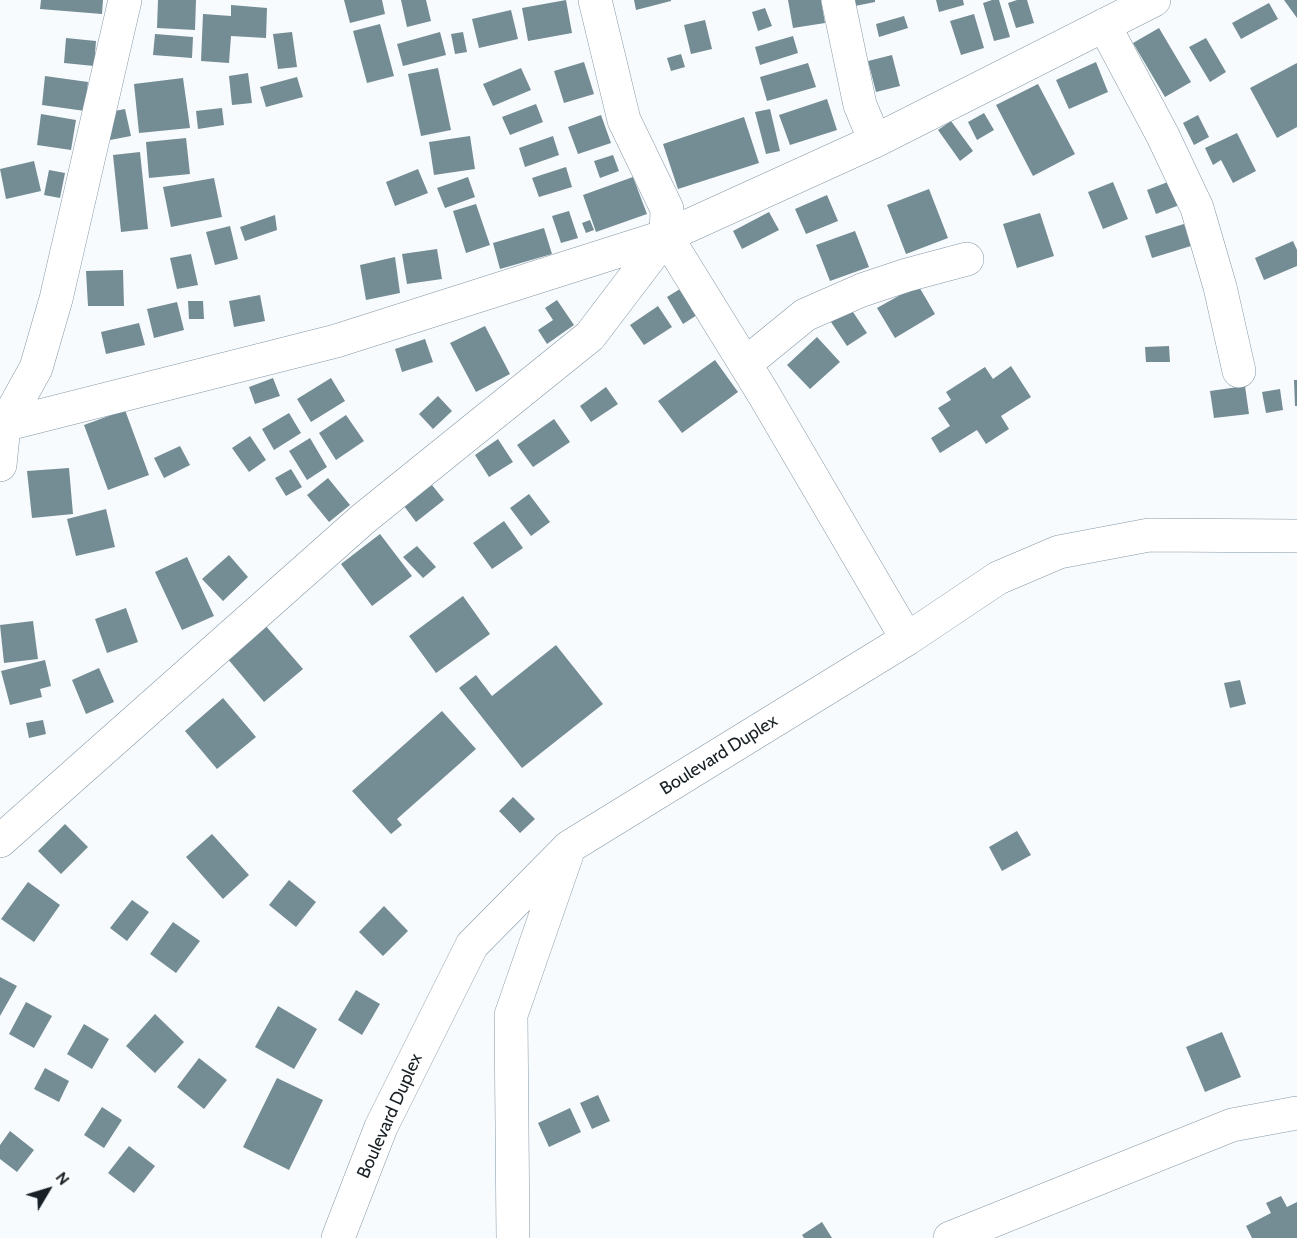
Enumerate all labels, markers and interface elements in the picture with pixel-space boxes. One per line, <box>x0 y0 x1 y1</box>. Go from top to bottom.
street label: Boulevard Duplex <box>656 710 782 800</box>
street label: Boulevard Duplex <box>353 1050 427 1182</box>
north arrow <box>18 1160 78 1220</box>
text: N <box>52 1168 74 1189</box>

